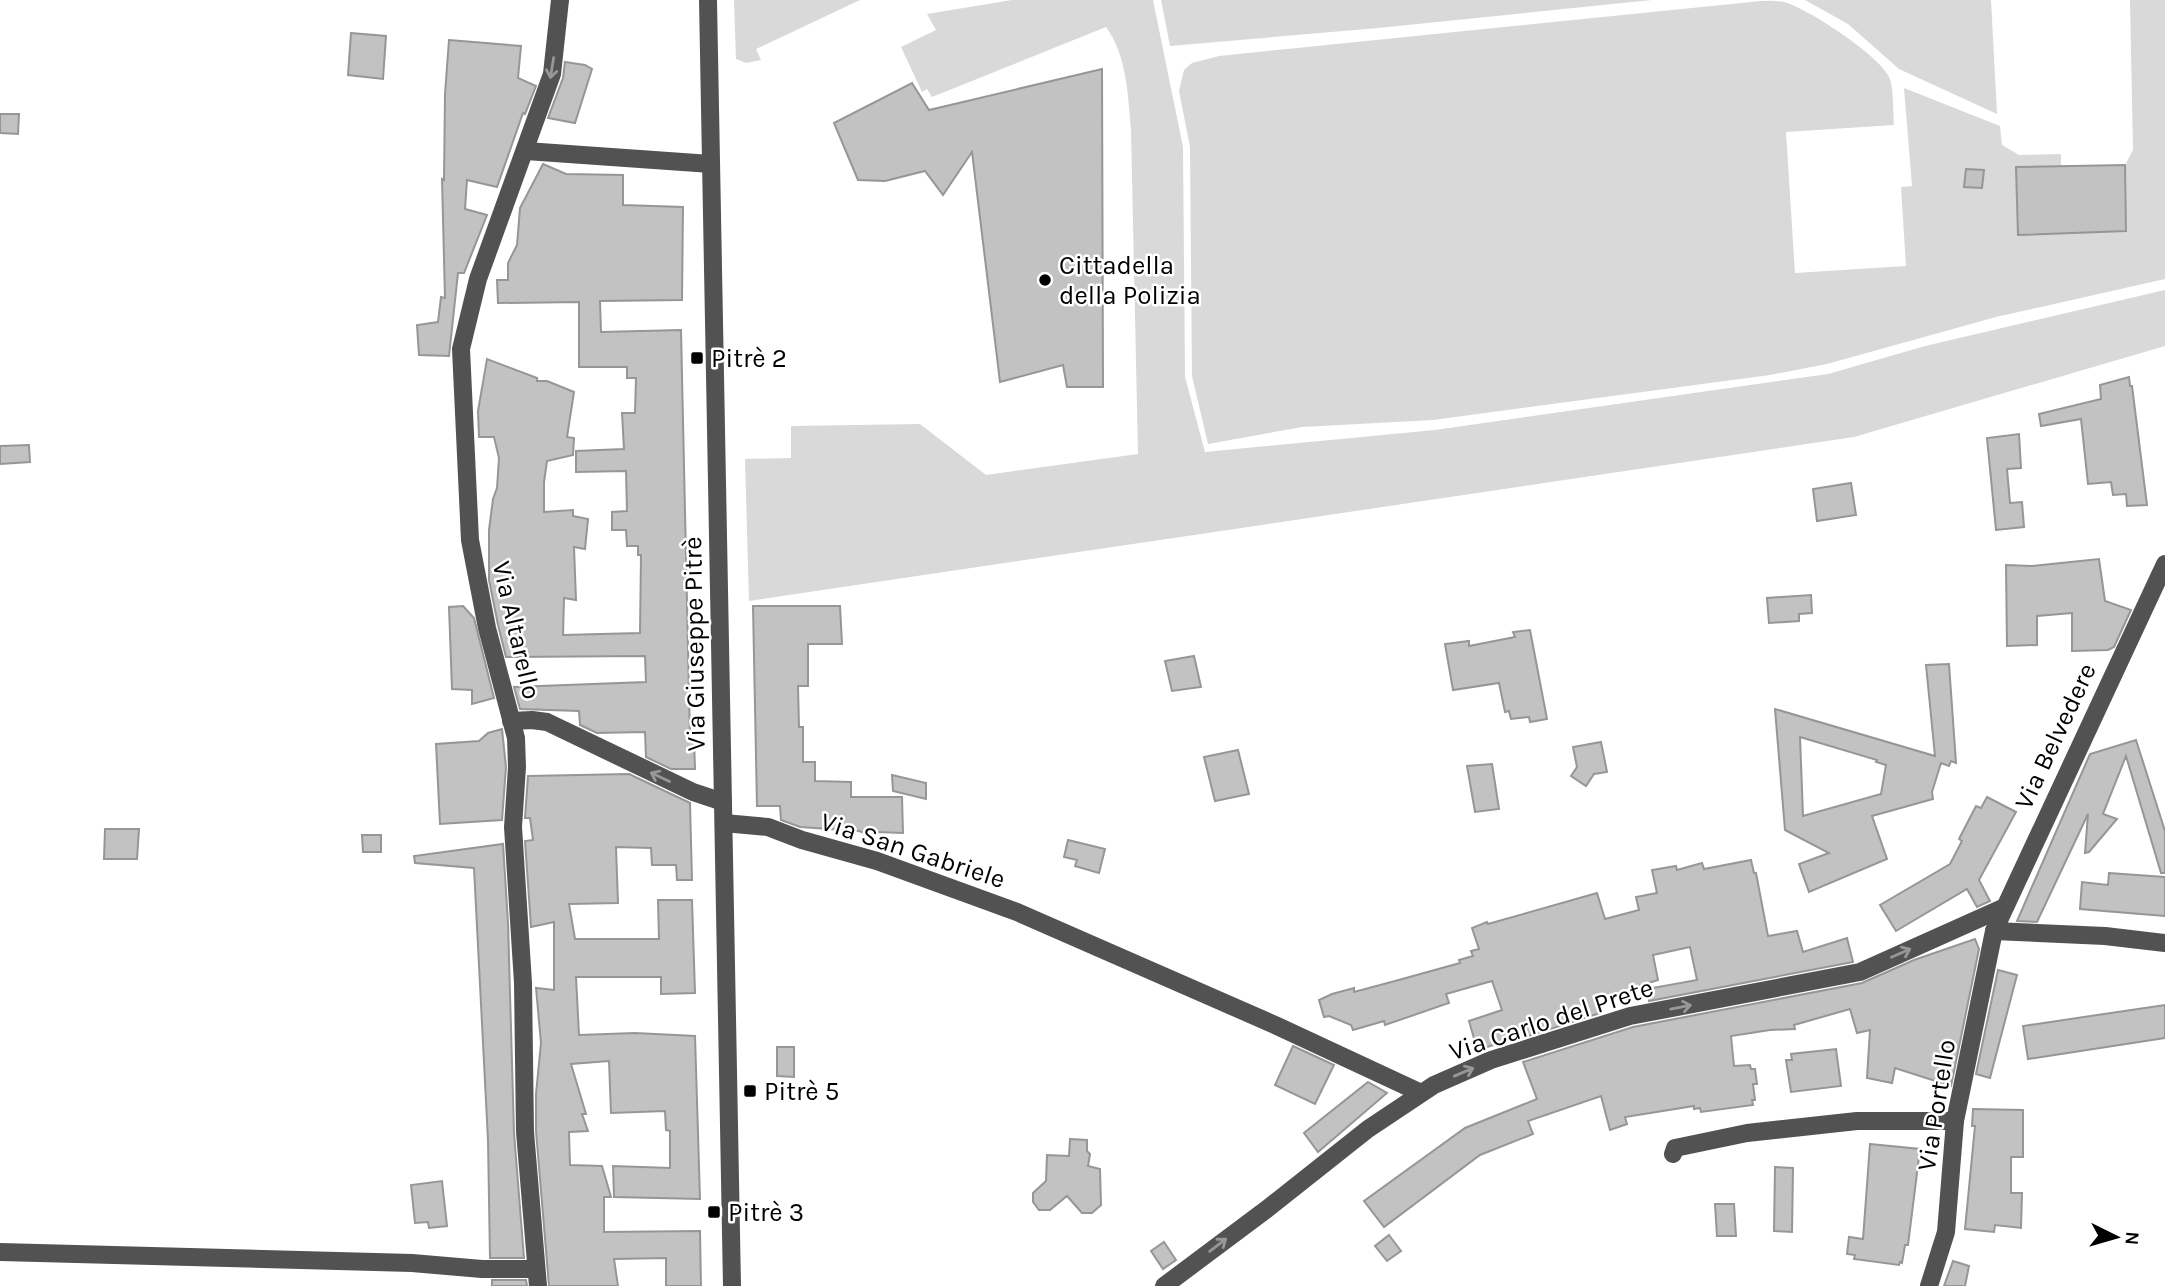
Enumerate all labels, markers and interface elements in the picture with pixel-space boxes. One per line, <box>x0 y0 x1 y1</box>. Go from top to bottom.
one-way arrow <box>545 56 558 79</box>
place label: Cittadella della Polizia <box>1059 250 1201 311</box>
marker: Cittadella della Polizia <box>1037 272 1053 288</box>
place label: Pitrè 2 <box>711 343 787 374</box>
marker: Pitrè 2 <box>689 350 705 366</box>
street label: Via Giuseppe Pitrè <box>677 536 712 752</box>
street label: Via Altarello <box>486 558 547 702</box>
street label: Via Belvedere <box>2008 658 2103 814</box>
one-way arrow <box>650 769 671 783</box>
street label: Via San Gabriele <box>817 806 1009 895</box>
one-way arrow <box>1890 946 1911 959</box>
street label: Via Carlo del Prete <box>1445 972 1657 1067</box>
one-way arrow <box>1669 999 1692 1013</box>
street label: Via Portello <box>1911 1037 1962 1173</box>
one-way arrow <box>1452 1065 1474 1078</box>
place label: Pitrè 5 <box>764 1076 840 1107</box>
marker: Pitrè 5 <box>742 1083 758 1099</box>
place label: Pitrè 3 <box>728 1197 804 1228</box>
north arrow <box>2081 1202 2151 1272</box>
marker: Pitrè 3 <box>706 1204 722 1220</box>
text: N <box>2120 1231 2143 1246</box>
one-way arrow <box>1209 1238 1228 1253</box>

